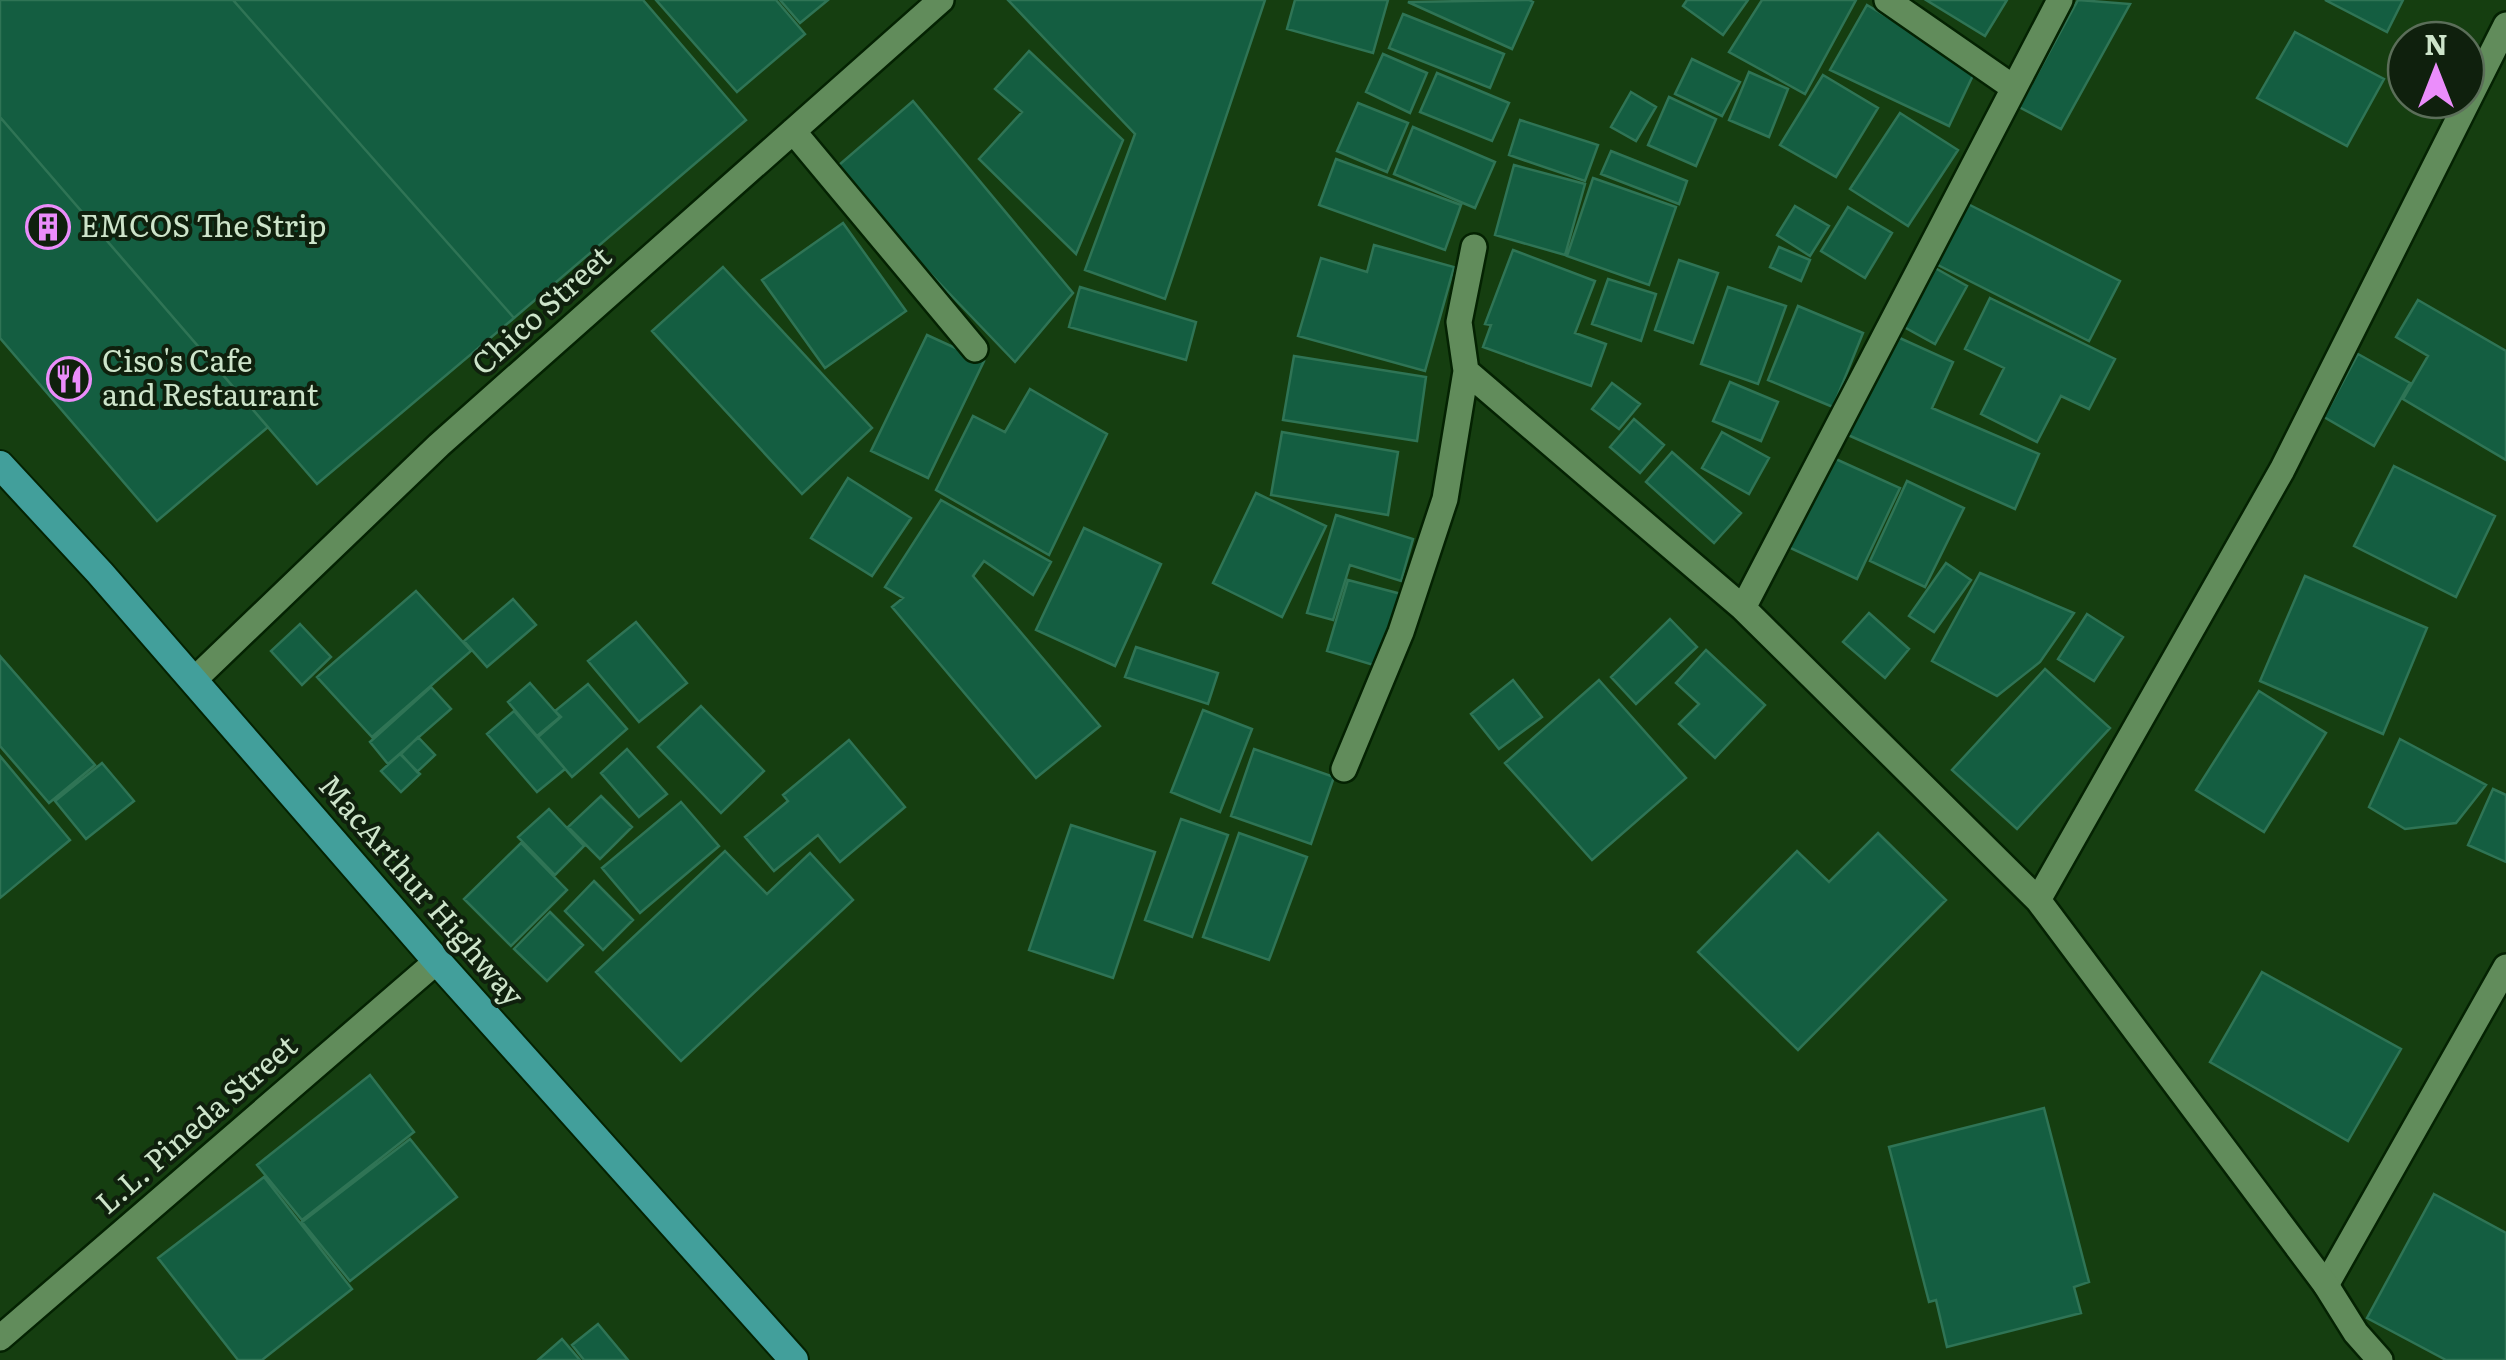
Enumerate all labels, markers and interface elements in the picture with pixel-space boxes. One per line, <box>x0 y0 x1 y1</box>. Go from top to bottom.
north arrow <box>2386 20 2486 120</box>
text: N <box>2424 22 2448 64</box>
place label: EMCOS The Strip <box>80 202 327 246</box>
building icon: EMCOS The Strip <box>25 204 71 250</box>
street label: Chico Street <box>460 234 620 384</box>
place label: Ciso's Cafe and Restaurant <box>102 337 319 415</box>
restaurant icon: Ciso's Cafe and Restaurant <box>46 356 92 402</box>
street label: MacArthur Highway <box>310 764 537 1015</box>
street label: L.L. Pineda Street <box>85 1023 305 1223</box>

